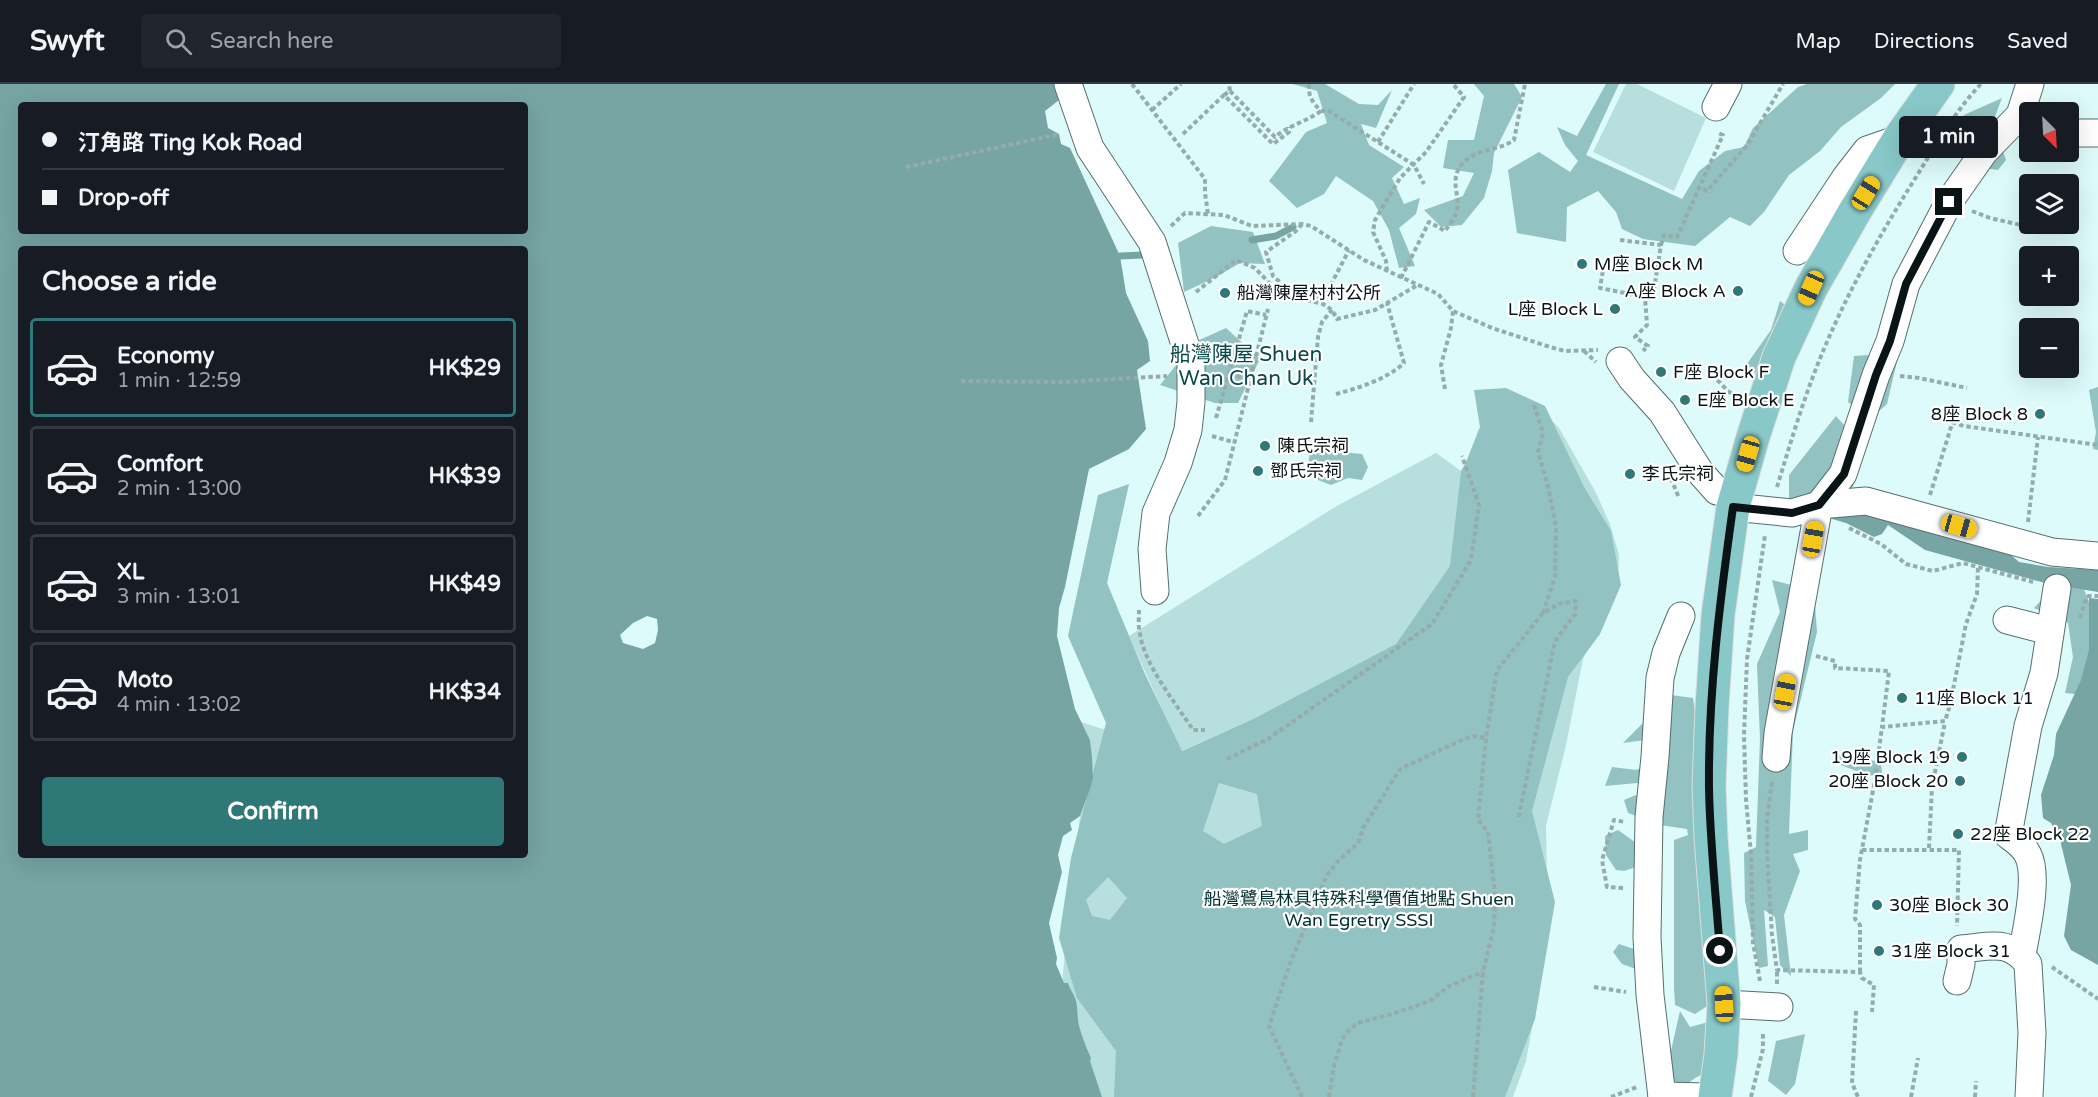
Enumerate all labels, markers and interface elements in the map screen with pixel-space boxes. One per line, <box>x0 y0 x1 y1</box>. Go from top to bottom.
search box <box>141 14 561 68</box>
text: Swyft <box>30 24 105 58</box>
icon: search <box>162 25 195 58</box>
text: Search here <box>210 28 333 54</box>
text: Map <box>1795 29 1841 54</box>
text: Directions <box>1874 29 1974 54</box>
text: Saved <box>2007 29 2068 54</box>
north arrow <box>2019 102 2079 162</box>
map controls <box>2019 102 2079 378</box>
callout: 1 min <box>1900 115 1998 157</box>
text: 1 min <box>1922 125 1975 149</box>
text: 汀角路 Ting Kok Road <box>78 130 303 156</box>
car <box>1849 173 1883 213</box>
button: layers <box>2019 174 2079 234</box>
text: Drop-off <box>78 185 169 211</box>
route end <box>1935 188 1962 215</box>
button: + <box>2019 246 2079 306</box>
place label: M座 Block M <box>1594 253 1703 275</box>
marker: M座 Block M <box>1575 257 1589 271</box>
text: Choose a ride <box>42 265 217 298</box>
car <box>1795 268 1827 308</box>
place label: A座 Block A <box>1625 280 1726 302</box>
place label: 船灣陳屋村村公所 <box>1237 282 1381 304</box>
marker: A座 Block A <box>1731 284 1745 298</box>
marker: 船灣陳屋村村公所 <box>1218 286 1232 300</box>
place label: L座 Block L <box>1508 298 1604 320</box>
marker: L座 Block L <box>1608 302 1622 316</box>
button: − <box>2019 318 2079 378</box>
icon: car <box>45 341 99 395</box>
district label: 船灣陳屋 Shuen Wan Chan Uk <box>1170 342 1322 391</box>
text: Economy <box>117 343 214 369</box>
text: HK$29 <box>428 355 501 381</box>
place label: F座 Block F <box>1673 361 1769 383</box>
marker: F座 Block F <box>1654 365 1668 379</box>
text: 1 min · 12:59 <box>117 369 241 393</box>
place label: E座 Block E <box>1697 389 1795 411</box>
marker: E座 Block E <box>1678 393 1692 407</box>
place label: 8座 Block 8 <box>1931 403 2028 425</box>
marker: 8座 Block 8 <box>2033 407 2047 421</box>
car <box>1734 434 1762 474</box>
place label: 陳氏宗祠 <box>1277 435 1349 457</box>
marker: 陳氏宗祠 <box>1258 439 1272 453</box>
icon: car <box>45 449 99 503</box>
text: Comfort <box>117 451 203 477</box>
place label: 鄧氏宗祠 <box>1270 460 1342 482</box>
text: HK$39 <box>428 463 501 489</box>
place label: 李氏宗祠 <box>1642 463 1714 485</box>
marker: 鄧氏宗祠 <box>1251 464 1265 478</box>
marker: 李氏宗祠 <box>1623 467 1637 481</box>
text: 2 min · 13:00 <box>117 477 241 501</box>
car <box>1939 512 1979 540</box>
car <box>1801 520 1825 558</box>
icon: car <box>45 557 99 611</box>
text: XL <box>117 559 144 585</box>
text: HK$49 <box>428 571 501 597</box>
text: 3 min · 13:01 <box>117 585 241 609</box>
icon: car <box>45 665 99 719</box>
text: Moto <box>117 667 173 693</box>
car <box>1773 673 1797 711</box>
text: HK$34 <box>428 679 501 705</box>
place label: 11座 Block 11 <box>1914 687 2034 709</box>
marker: 11座 Block 11 <box>1895 691 1909 705</box>
text: 4 min · 13:02 <box>117 693 241 717</box>
place label: 19座 Block 19 <box>1830 746 1950 768</box>
marker: 19座 Block 19 <box>1955 750 1969 764</box>
place label: 20座 Block 20 <box>1828 770 1948 792</box>
marker: 20座 Block 20 <box>1953 774 1967 788</box>
button: Confirm <box>42 777 504 846</box>
place label: 22座 Block 22 <box>1970 823 2090 845</box>
marker: 22座 Block 22 <box>1951 827 1965 841</box>
park label: 船灣鷺鳥林具特殊科學價值地點 Shuen Wan Egretry SSSI <box>1204 888 1514 931</box>
place label: 30座 Block 30 <box>1889 894 2009 916</box>
marker: 30座 Block 30 <box>1870 898 1884 912</box>
route start <box>1706 937 1733 964</box>
place label: 31座 Block 31 <box>1891 940 2011 962</box>
marker: 31座 Block 31 <box>1872 944 1886 958</box>
car <box>1714 986 1734 1022</box>

